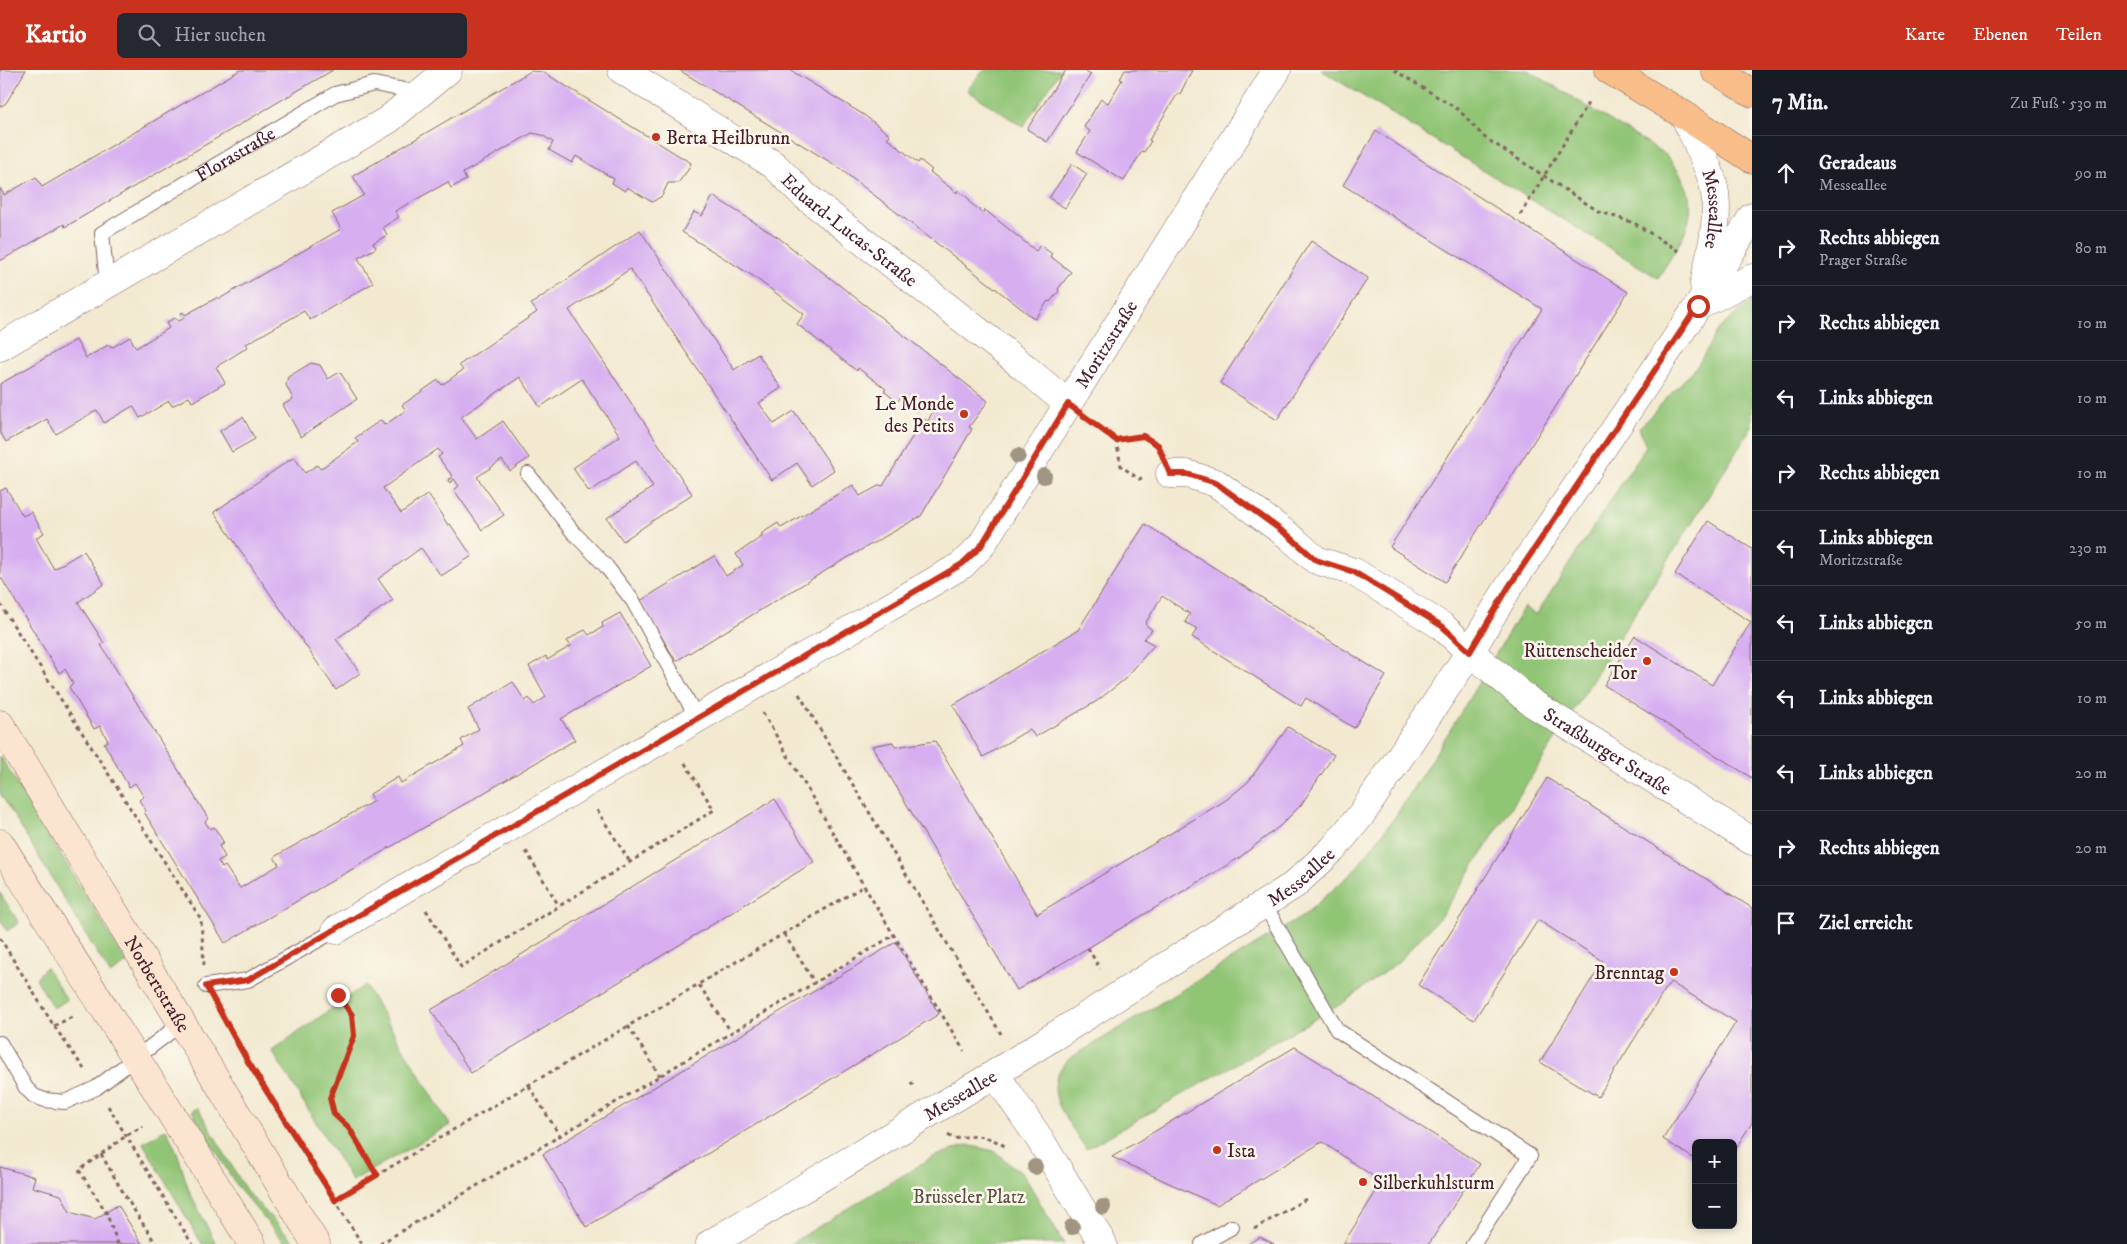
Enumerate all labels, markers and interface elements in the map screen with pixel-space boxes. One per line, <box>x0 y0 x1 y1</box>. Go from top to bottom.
search box <box>117 13 467 58</box>
text: Kartio <box>25 20 87 50</box>
icon: search <box>135 21 163 49</box>
text: Hier suchen <box>175 24 266 47</box>
text: Karte <box>1905 24 1945 46</box>
text: Ebenen <box>1973 24 2028 46</box>
text: Teilen <box>2056 24 2102 46</box>
text: 7 Min. <box>1772 90 1828 116</box>
text: Zu Fuß · 530 m <box>2010 93 2107 113</box>
street label: Florastraße <box>192 122 280 188</box>
place label: Berta Heilbrunn <box>666 127 790 150</box>
marker: Berta Heilbrunn <box>650 131 662 143</box>
text: Geradeaus <box>1819 152 1896 175</box>
icon: ahead <box>1772 159 1800 187</box>
text: 90 m <box>2075 163 2107 183</box>
street label: Messeallee <box>1696 166 1726 251</box>
street label: Eduard-Lucas-Straße <box>776 169 922 292</box>
text: Messeallee <box>1819 175 1887 195</box>
text: Rechts abbiegen <box>1819 227 1940 250</box>
icon: right <box>1772 234 1800 262</box>
text: 80 m <box>2075 238 2107 258</box>
text: Prager Straße <box>1819 250 1907 270</box>
route start <box>1687 295 1710 318</box>
street label: Moritzstraße <box>1071 296 1143 393</box>
icon: right <box>1772 309 1800 337</box>
text: Rechts abbiegen <box>1819 312 1940 335</box>
text: 10 m <box>2077 313 2107 333</box>
icon: left <box>1772 384 1800 412</box>
text: Links abbiegen <box>1819 387 1933 410</box>
text: 10 m <box>2077 388 2107 408</box>
place label: Le Monde des Petits <box>875 393 954 438</box>
marker: Le Monde des Petits <box>958 408 970 420</box>
icon: right <box>1772 459 1800 487</box>
text: Rechts abbiegen <box>1819 462 1940 485</box>
text: 10 m <box>2077 463 2107 483</box>
text: Links abbiegen <box>1819 527 1933 550</box>
icon: left <box>1772 534 1800 562</box>
text: 230 m <box>2069 538 2107 558</box>
text: Moritzstraße <box>1819 550 1903 570</box>
icon: left <box>1772 609 1800 637</box>
text: Links abbiegen <box>1819 612 1933 635</box>
text: 50 m <box>2075 613 2107 633</box>
place label: Rüttenscheider Tor <box>1524 640 1637 685</box>
marker: Rüttenscheider Tor <box>1641 655 1653 667</box>
icon: left <box>1772 684 1800 712</box>
text: Links abbiegen <box>1819 687 1933 710</box>
text: 10 m <box>2077 688 2107 708</box>
street label: Straßburger Straße <box>1539 703 1676 801</box>
icon: left <box>1772 759 1800 787</box>
text: Links abbiegen <box>1819 762 1933 785</box>
text: 20 m <box>2075 763 2107 783</box>
icon: right <box>1772 834 1800 862</box>
text: Rechts abbiegen <box>1819 837 1940 860</box>
text: 20 m <box>2075 838 2107 858</box>
street label: Messeallee <box>1263 843 1340 912</box>
icon: arrive <box>1772 909 1800 937</box>
text: Ziel erreicht <box>1819 912 1913 935</box>
street label: Norbertstraße <box>119 932 195 1037</box>
place label: Brenntag <box>1594 962 1665 985</box>
marker: Brenntag <box>1668 966 1680 978</box>
route end <box>327 984 350 1007</box>
street label: Messeallee <box>920 1065 1001 1127</box>
map controls <box>1692 1139 1737 1229</box>
button: + <box>1692 1139 1737 1184</box>
place label: Ista <box>1227 1140 1255 1163</box>
marker: Ista <box>1211 1144 1223 1156</box>
place label: Silberkuhlsturm <box>1373 1172 1494 1195</box>
marker: Silberkuhlsturm <box>1357 1176 1369 1188</box>
button: − <box>1692 1184 1737 1229</box>
park label: Brüsseler Platz <box>913 1186 1025 1209</box>

